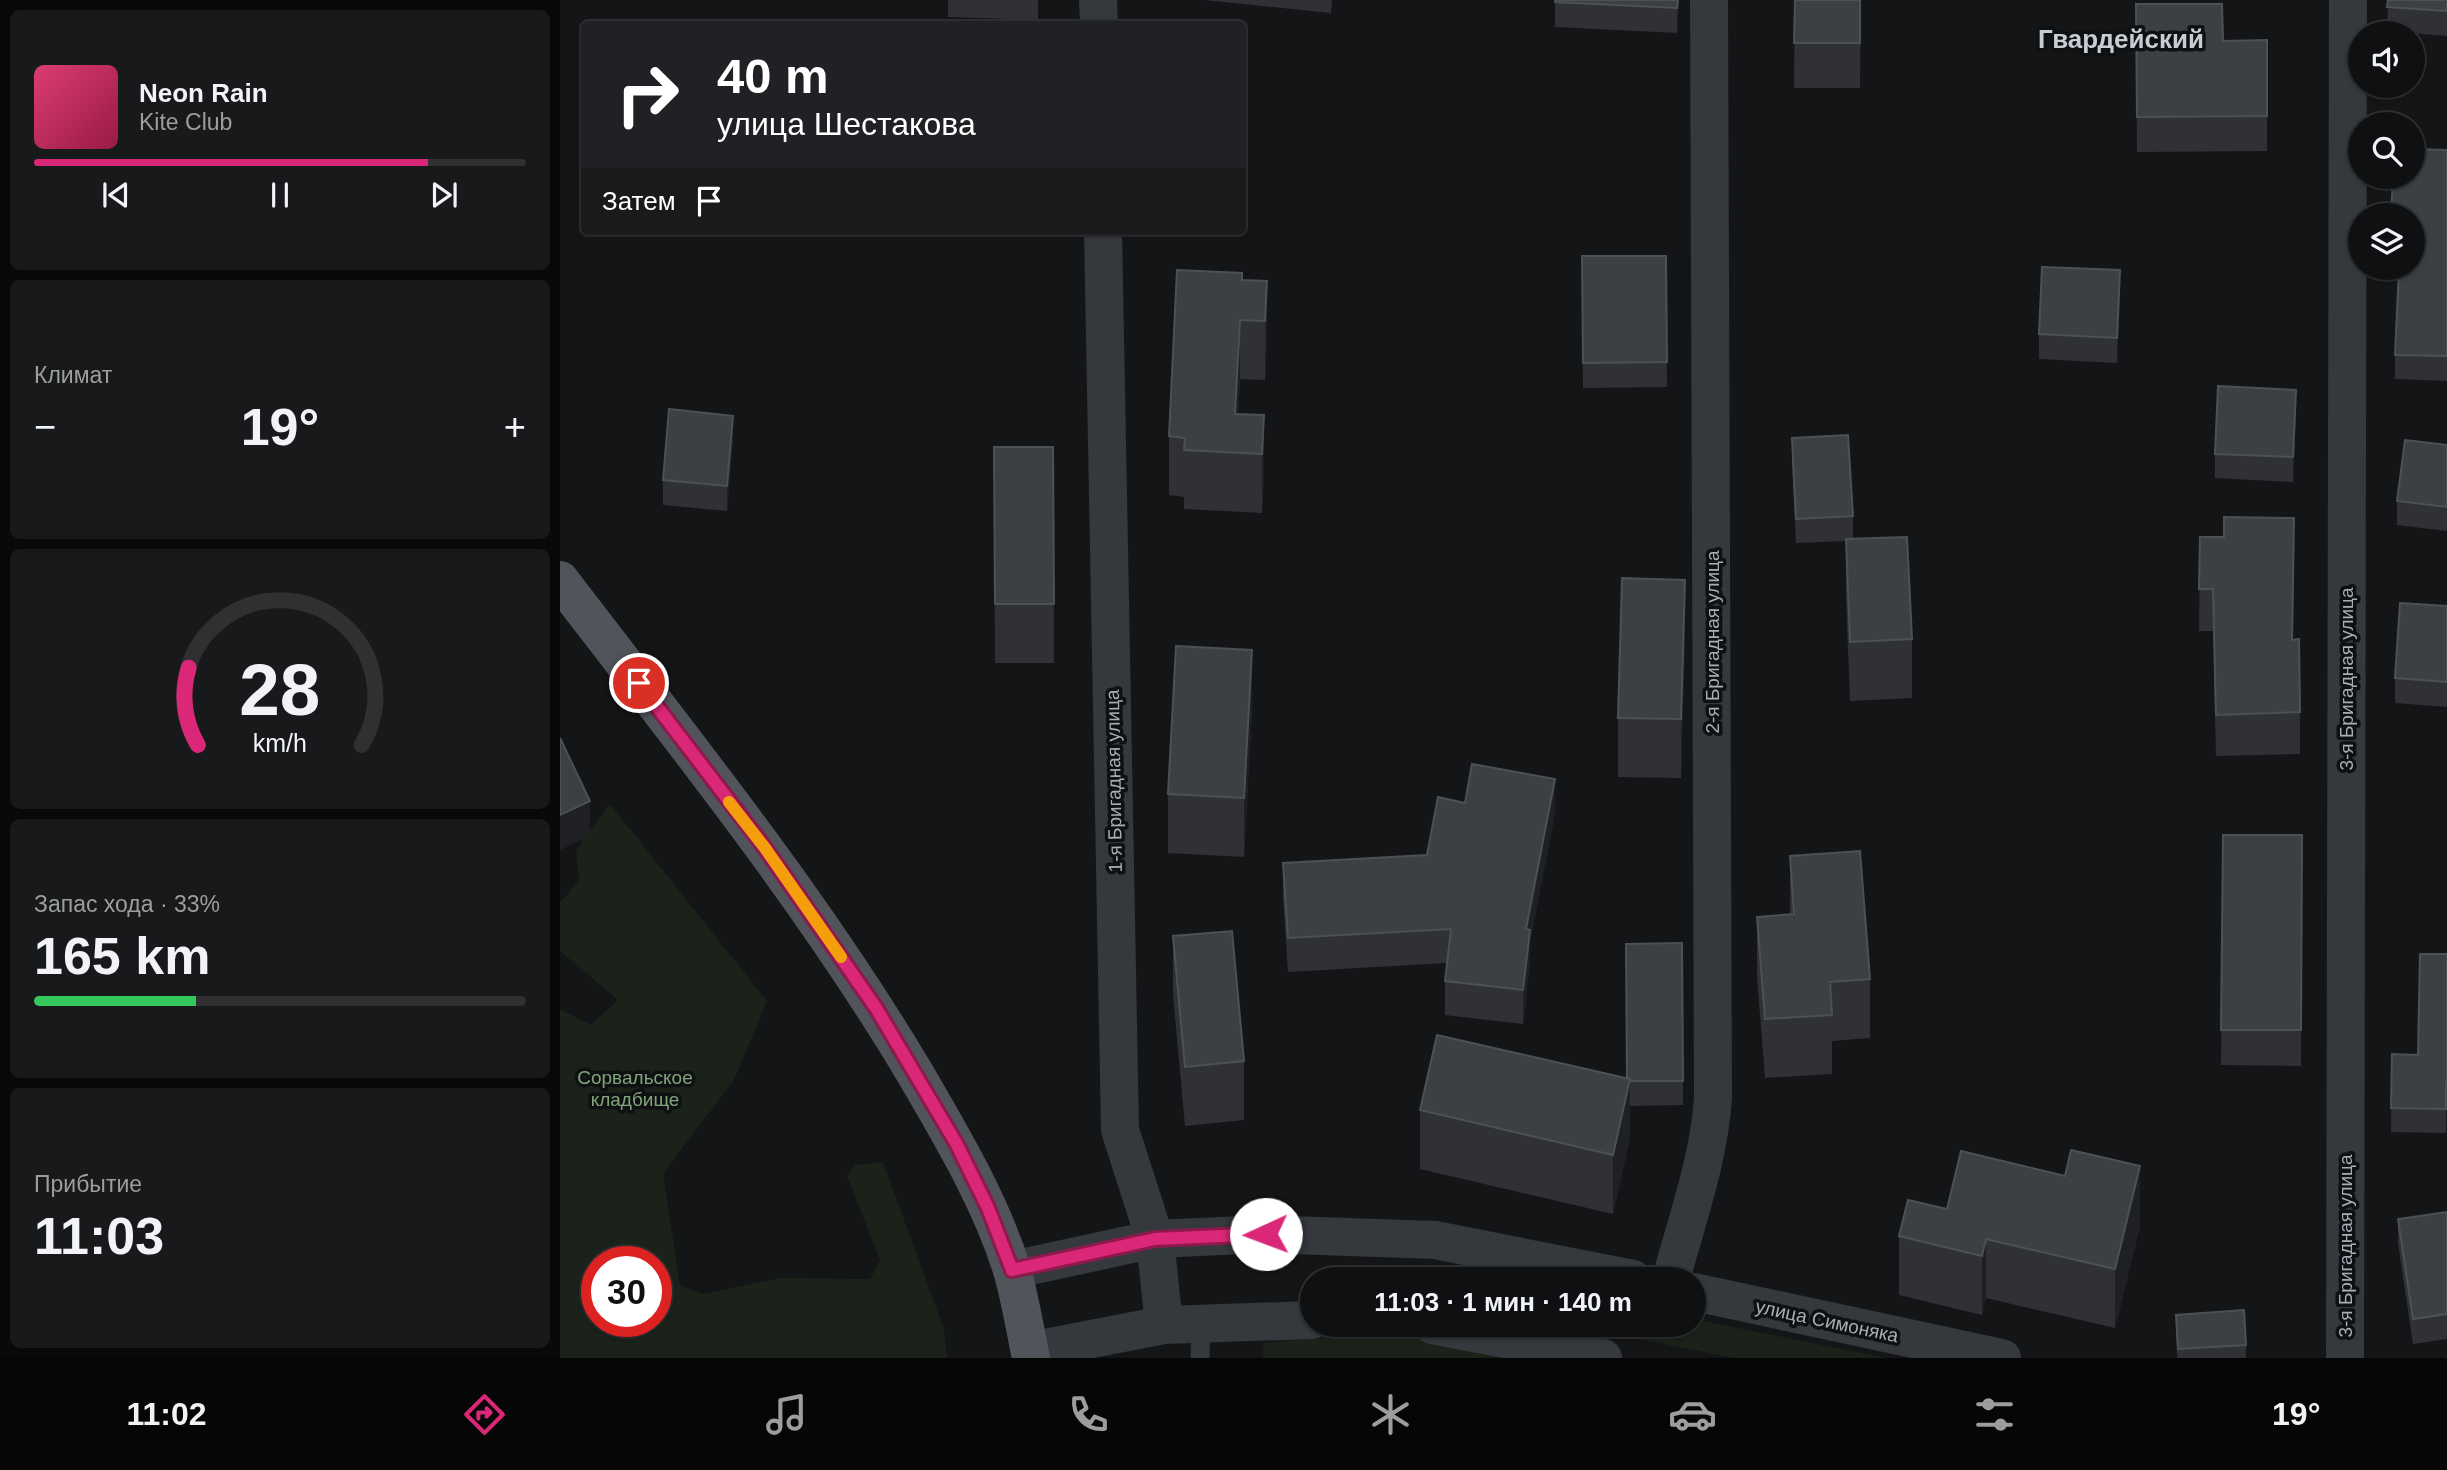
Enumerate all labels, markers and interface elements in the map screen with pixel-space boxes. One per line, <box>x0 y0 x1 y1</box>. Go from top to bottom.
map controls <box>2348 21 2425 280</box>
button: sound <box>2348 21 2425 98</box>
district label: Гвардейский <box>2038 24 2204 54</box>
icon: right <box>602 49 693 140</box>
text: 40 m <box>717 49 829 103</box>
text: Neon Rain <box>139 78 268 108</box>
text: улица Шестакова <box>717 106 976 142</box>
text: Kite Club <box>139 109 232 135</box>
button: search <box>2348 112 2425 189</box>
icon: previous <box>97 176 135 214</box>
icon: pause <box>261 176 299 214</box>
icon: next <box>425 176 463 214</box>
icon: arrive <box>690 182 728 220</box>
text: Затем <box>602 186 676 216</box>
button: layers <box>2348 203 2425 280</box>
text: Климат <box>34 362 112 388</box>
text: 19° <box>241 398 319 456</box>
text: − <box>34 406 56 448</box>
text: + <box>504 406 526 448</box>
street label: 2-я Бригадная улица <box>1702 550 1723 734</box>
street label: 3-я Бригадная улица <box>2336 587 2357 771</box>
text: 28 <box>240 649 320 730</box>
pin <box>609 653 669 713</box>
icon: arrive <box>620 664 658 702</box>
street label: 1-я Бригадная улица <box>1102 689 1126 873</box>
text: km/h <box>253 729 307 757</box>
text: Запас хода · 33% <box>34 891 220 917</box>
text: 165 km <box>34 927 210 985</box>
park label: Сорвальское кладбище <box>577 1067 693 1110</box>
street label: 3-я Бригадная улица <box>2335 1154 2356 1338</box>
text: Прибытие <box>34 1171 142 1197</box>
position arrow <box>1229 1197 1303 1271</box>
text: 11:03 <box>34 1207 164 1265</box>
speed limit sign: 30 <box>581 1246 672 1337</box>
text: 11:03 · 1 мин · 140 m <box>1374 1287 1632 1317</box>
street label: улица Симоняка <box>1754 1296 1901 1346</box>
icon: directions <box>460 1390 509 1439</box>
icon: music <box>762 1390 811 1439</box>
icon: phone <box>1064 1390 1113 1439</box>
icon: climate <box>1366 1390 1415 1439</box>
icon: car <box>1668 1390 1717 1439</box>
icon: filters <box>1970 1390 2019 1439</box>
text: 11:02 <box>127 1396 207 1432</box>
text: 19° <box>2272 1396 2320 1432</box>

